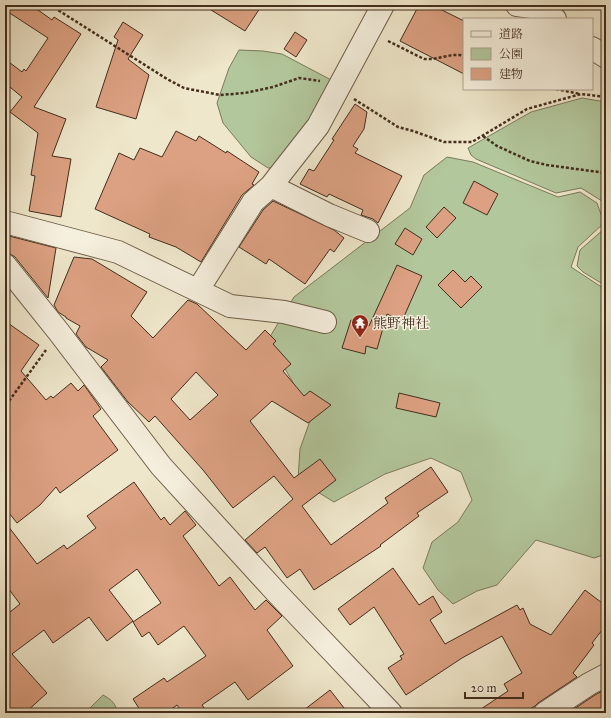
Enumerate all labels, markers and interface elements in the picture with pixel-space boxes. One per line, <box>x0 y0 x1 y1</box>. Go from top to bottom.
legend <box>463 18 593 90</box>
text: 道路 <box>499 27 523 41</box>
text: 公園 <box>499 47 523 61</box>
text: 建物 <box>499 67 523 81</box>
temple icon: 熊野神社 <box>350 313 370 338</box>
place label: 熊野神社 <box>373 315 429 332</box>
scale bar <box>465 674 523 700</box>
text: 20 m <box>471 681 497 695</box>

